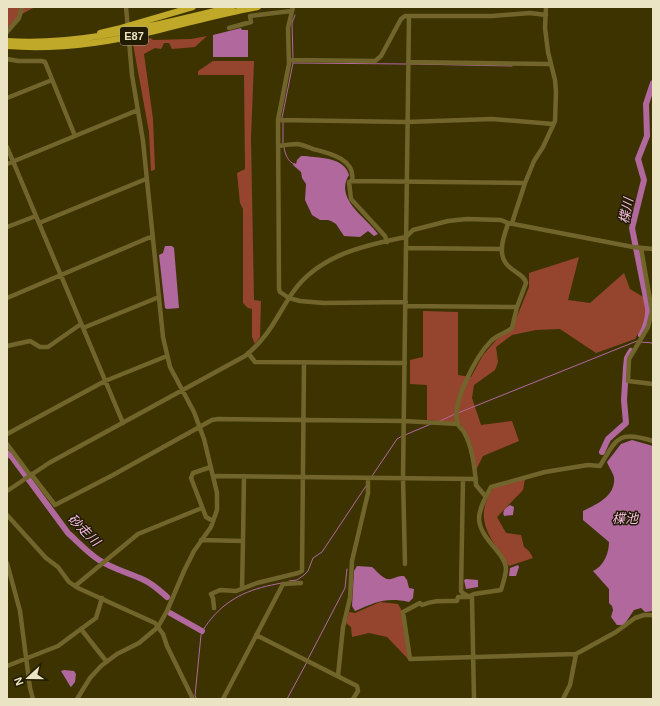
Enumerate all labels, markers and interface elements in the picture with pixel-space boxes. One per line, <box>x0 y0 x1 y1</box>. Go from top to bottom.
road number: E87 <box>120 27 148 45</box>
water label: 楪川 <box>616 195 636 225</box>
water label: 砂走川 <box>65 511 105 551</box>
water label: 楪池 <box>612 511 640 526</box>
north arrow <box>8 658 48 698</box>
text: N <box>12 676 26 687</box>

